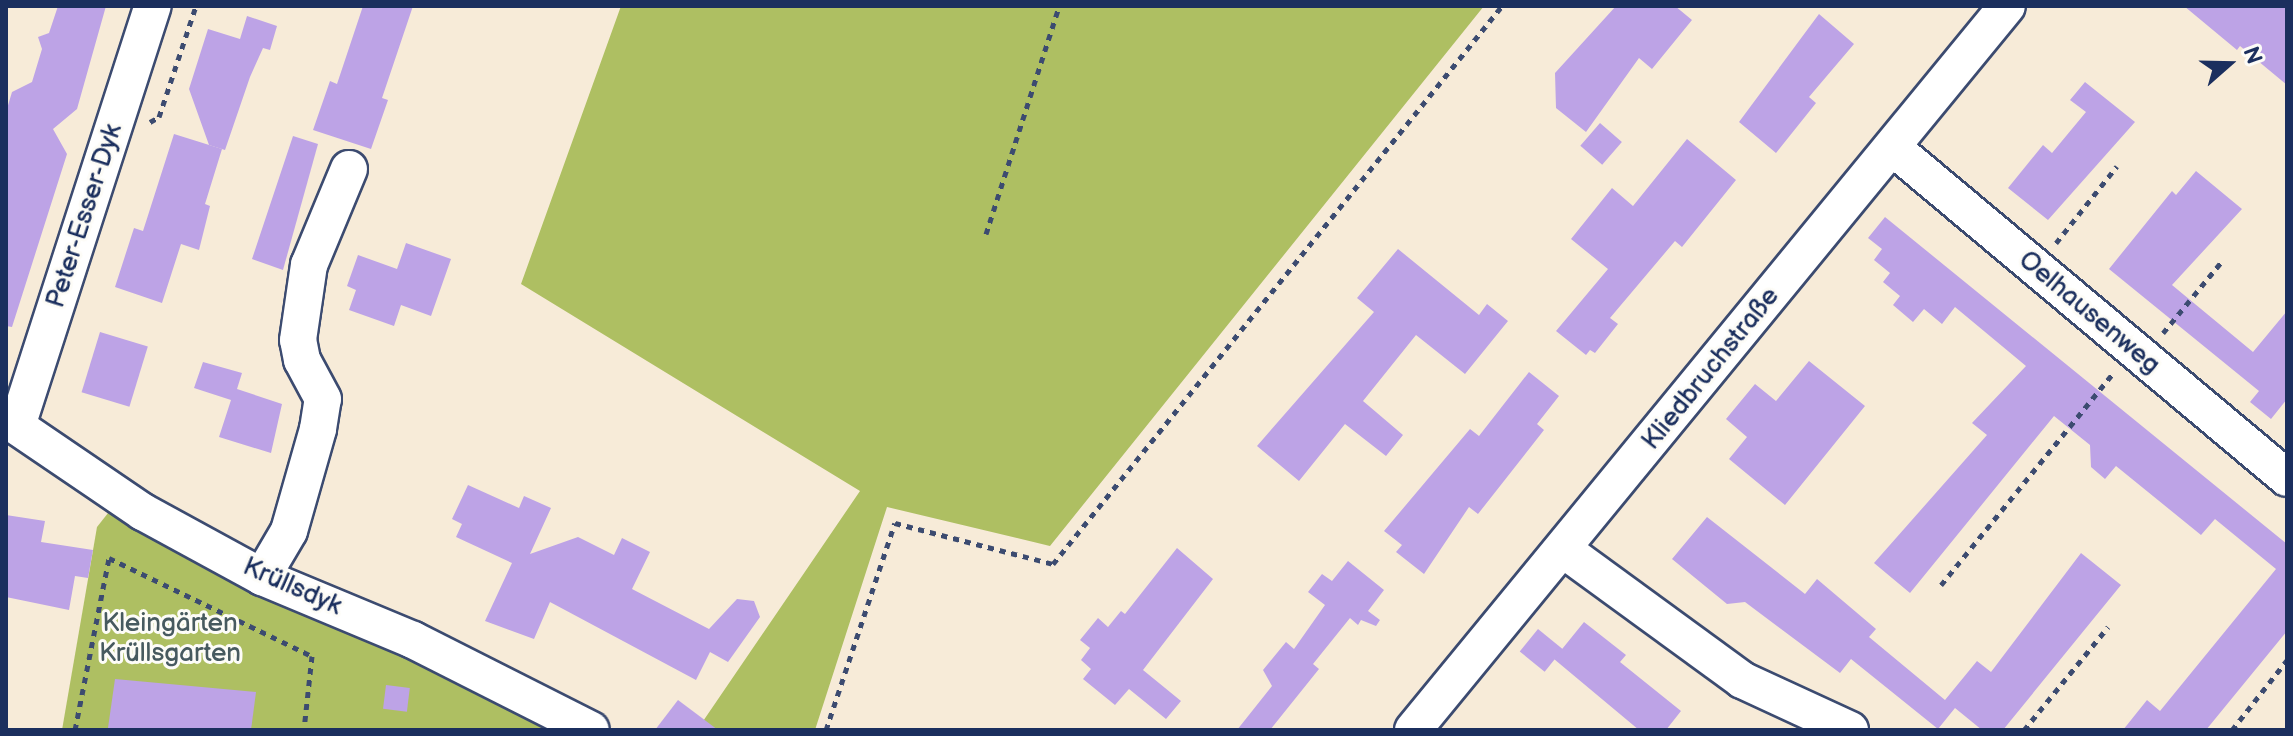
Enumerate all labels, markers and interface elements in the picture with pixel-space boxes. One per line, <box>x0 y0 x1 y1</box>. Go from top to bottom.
north arrow <box>2189 24 2269 104</box>
text: N <box>2237 43 2268 68</box>
street label: Peter-Esser-Dyk <box>41 120 129 312</box>
street label: Oelhausenweg <box>2012 245 2166 381</box>
street label: Kliedbruchstraße <box>1636 281 1786 457</box>
street label: Krüllsdyk <box>238 551 346 623</box>
park label: Kleingärten Krüllsgarten <box>99 608 241 670</box>

